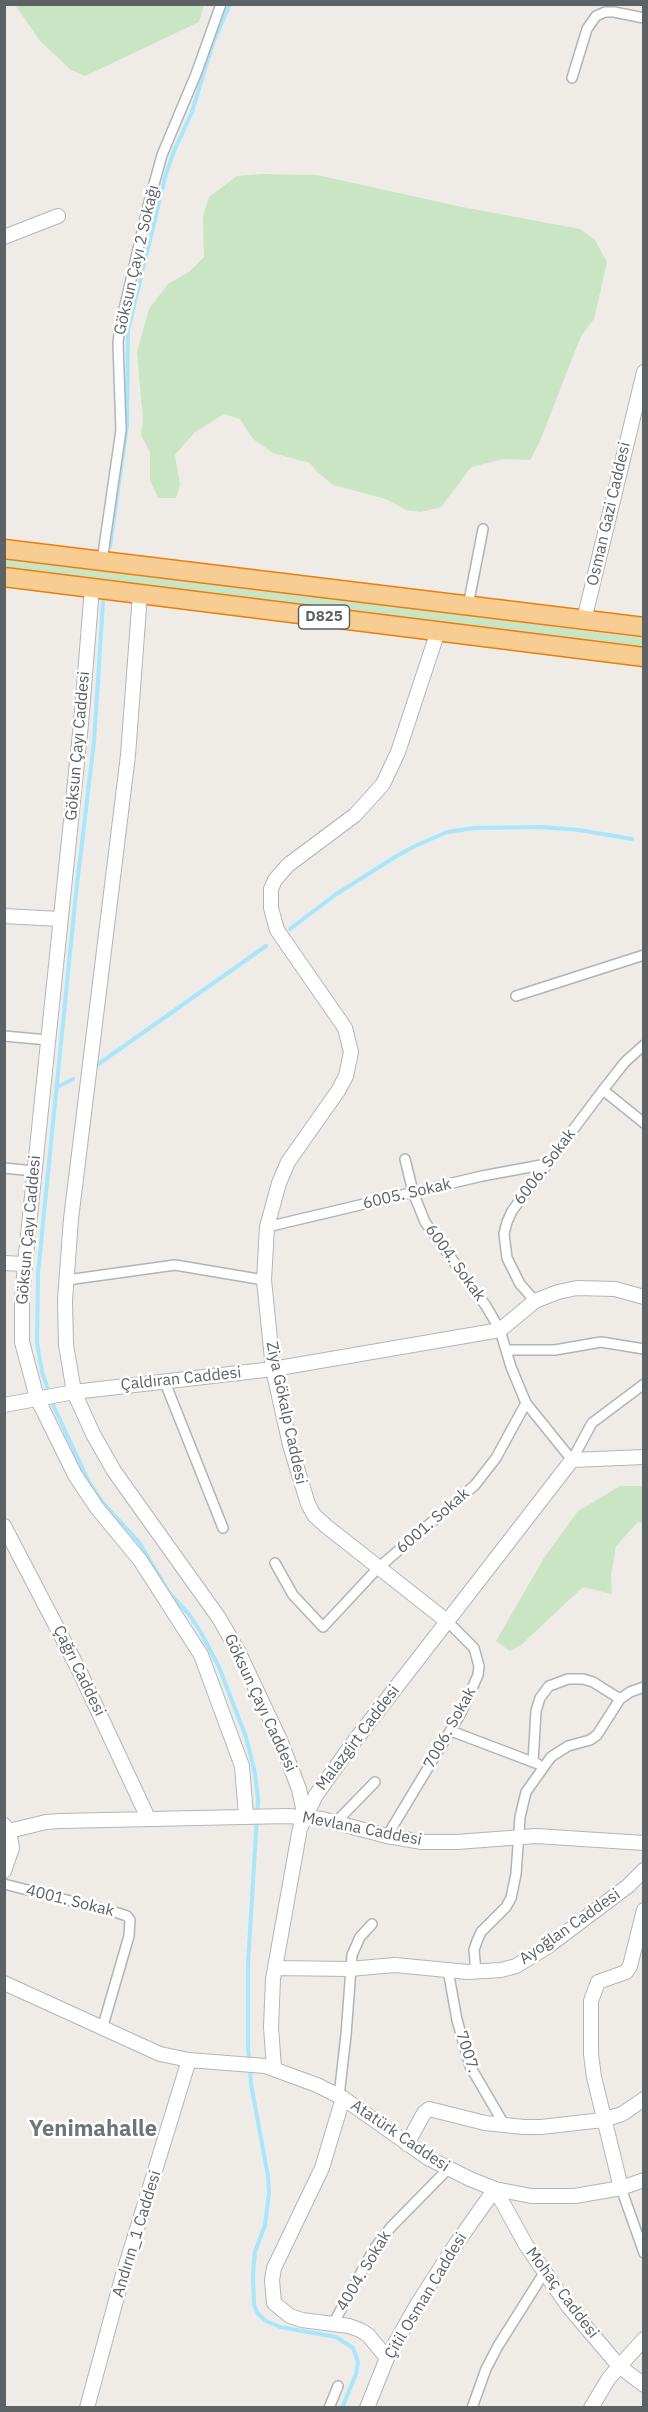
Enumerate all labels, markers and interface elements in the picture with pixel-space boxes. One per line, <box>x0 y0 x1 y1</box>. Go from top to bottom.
street label: Göksun Çayı 2 Sokağı <box>110 183 164 337</box>
street label: Osman Gazi Caddesi <box>583 440 635 588</box>
road number: D825 <box>298 605 350 629</box>
street label: Göksun Çayı Caddesi <box>62 671 94 821</box>
street label: 6006. Sokak <box>510 1125 580 1209</box>
street label: Göksun Çayı Caddesi <box>13 1155 45 1305</box>
street label: 6005. Sokak <box>361 1175 453 1213</box>
street label: 6004. Sokak <box>421 1221 489 1305</box>
street label: Ziya Gökalp Caddesi <box>261 1340 311 1486</box>
street label: Çaldıran Caddesi <box>120 1363 242 1395</box>
street label: 6001. Sokak <box>393 1484 473 1558</box>
street label: Çağrı Caddesi <box>49 1623 109 1719</box>
street label: Göksun Çayı Caddesi <box>220 1631 300 1775</box>
street label: Malazgirt Caddesi <box>312 1681 404 1795</box>
street label: 7006. Sokak <box>420 1684 480 1772</box>
street label: Mevlana Caddesi <box>301 1808 423 1850</box>
street label: 4001. Sokak <box>24 1881 116 1921</box>
street label: Ayoğlan Caddesi <box>516 1885 624 1969</box>
street label: 7007. <box>451 2029 483 2075</box>
street label: Atatürk Caddesi <box>347 2096 453 2176</box>
district label: Yenimahalle <box>29 2117 157 2143</box>
street label: Andırın_1 Caddesi <box>109 2168 165 2300</box>
street label: 4004. Sokak <box>333 2227 395 2315</box>
street label: Çitil Osman Caddesi <box>381 2229 471 2363</box>
street label: Mohaç Caddesi <box>522 2244 602 2342</box>

